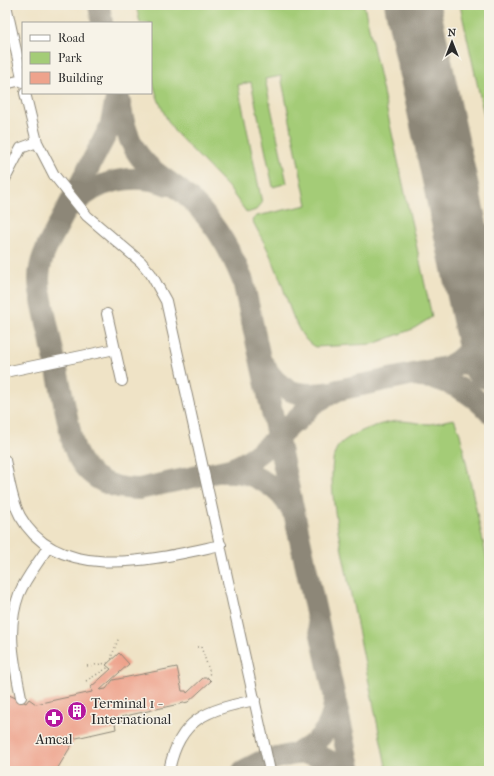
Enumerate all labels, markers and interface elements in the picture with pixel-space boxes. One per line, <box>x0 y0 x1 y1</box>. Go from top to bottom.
legend <box>22 22 152 94</box>
north arrow <box>432 22 472 62</box>
text: N <box>448 26 457 39</box>
text: Road <box>58 31 85 45</box>
text: Park <box>58 51 83 65</box>
text: Building <box>58 71 103 85</box>
place label: Terminal 1 - International <box>91 695 172 728</box>
building icon: Terminal 1 - International <box>66 700 88 722</box>
pharmacy icon: Amcal <box>43 707 65 729</box>
place label: Amcal <box>34 731 73 748</box>

